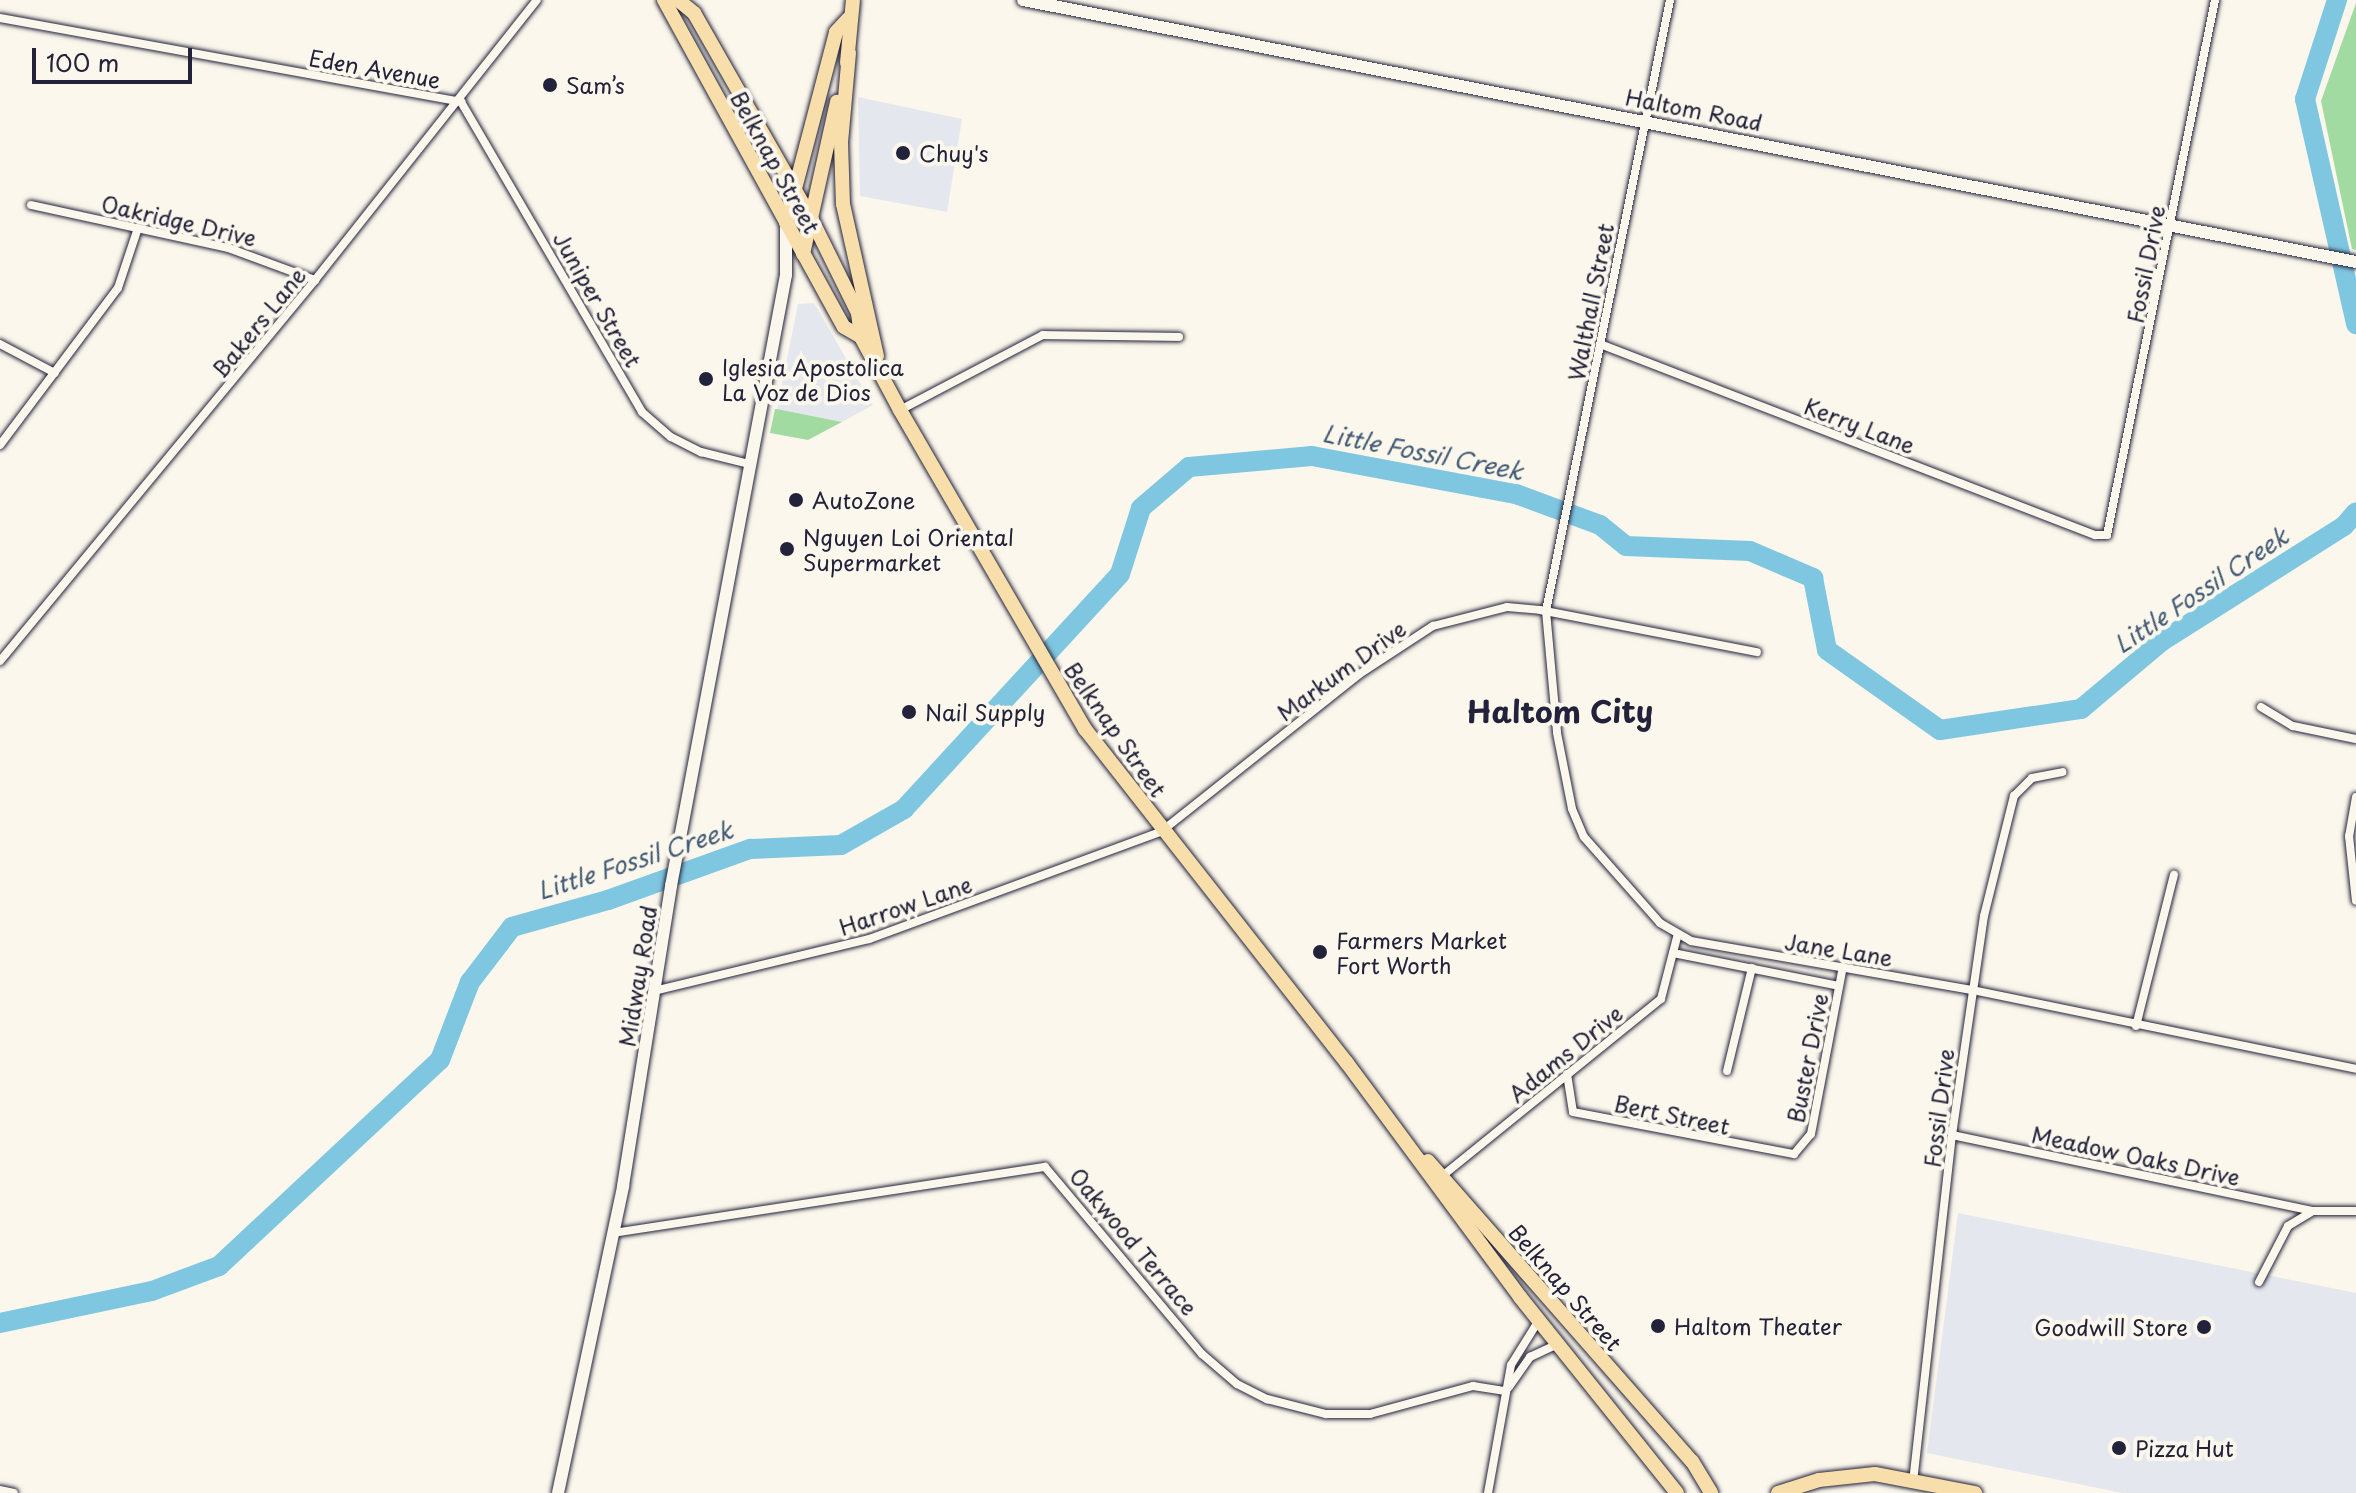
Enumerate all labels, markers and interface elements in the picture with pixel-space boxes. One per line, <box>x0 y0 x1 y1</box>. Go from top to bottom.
scale bar <box>36 32 196 82</box>
street label: Eden Avenue <box>307 43 443 93</box>
text: 100 m <box>46 44 119 80</box>
place label: Sam’s <box>566 72 625 98</box>
marker: Sam’s <box>541 76 559 94</box>
street label: Haltom Road <box>1624 83 1764 135</box>
street label: Belknap Street <box>726 87 826 237</box>
place label: Chuy's <box>919 140 988 166</box>
marker: Chuy's <box>894 144 912 162</box>
street label: Oakridge Drive <box>98 189 260 251</box>
street label: Fossil Drive <box>2121 203 2169 325</box>
street label: Walthall Street <box>1562 220 1618 384</box>
street label: Juniper Street <box>548 226 648 372</box>
street label: Bakers Lane <box>206 262 310 382</box>
place label: Iglesia Apostolica La Voz de Dios <box>722 353 905 404</box>
marker: Iglesia Apostolica La Voz de Dios <box>697 370 715 388</box>
street label: Kerry Lane <box>1801 392 1919 458</box>
water label: Little Fossil Creek <box>1319 418 1527 486</box>
place label: AutoZone <box>812 487 915 513</box>
marker: AutoZone <box>787 491 805 509</box>
water label: Little Fossil Creek <box>2107 520 2295 660</box>
place label: Nguyen Loi Oriental Supermarket <box>803 523 1016 574</box>
marker: Nguyen Loi Oriental Supermarket <box>778 540 796 558</box>
street label: Markum Drive <box>1271 614 1411 726</box>
street label: Belknap Street <box>1060 657 1172 801</box>
district label: Haltom City <box>1467 693 1653 729</box>
place label: Nail Supply <box>925 699 1047 725</box>
marker: Nail Supply <box>900 703 918 721</box>
water label: Little Fossil Creek <box>532 814 738 906</box>
street label: Harrow Lane <box>835 870 975 940</box>
street label: Midway Road <box>613 903 661 1049</box>
place label: Farmers Market Fort Worth <box>1336 926 1507 978</box>
street label: Jane Lane <box>1783 927 1895 971</box>
marker: Farmers Market Fort Worth <box>1311 943 1329 961</box>
street label: Buster Drive <box>1781 990 1833 1126</box>
street label: Adams Drive <box>1503 999 1627 1107</box>
street label: Fossil Drive <box>1918 1047 1958 1169</box>
street label: Bert Street <box>1611 1089 1733 1139</box>
street label: Meadow Oaks Drive <box>2029 1120 2243 1190</box>
street label: Oakwood Terrace <box>1065 1162 1203 1320</box>
street label: Belknap Street <box>1504 1219 1628 1355</box>
place label: Haltom Theater <box>1674 1313 1842 1339</box>
place label: Goodwill Store <box>2034 1314 2188 1340</box>
marker: Haltom Theater <box>1649 1317 1667 1335</box>
marker: Goodwill Store <box>2195 1318 2213 1336</box>
place label: Pizza Hut <box>2135 1435 2235 1461</box>
marker: Pizza Hut <box>2110 1439 2128 1457</box>

